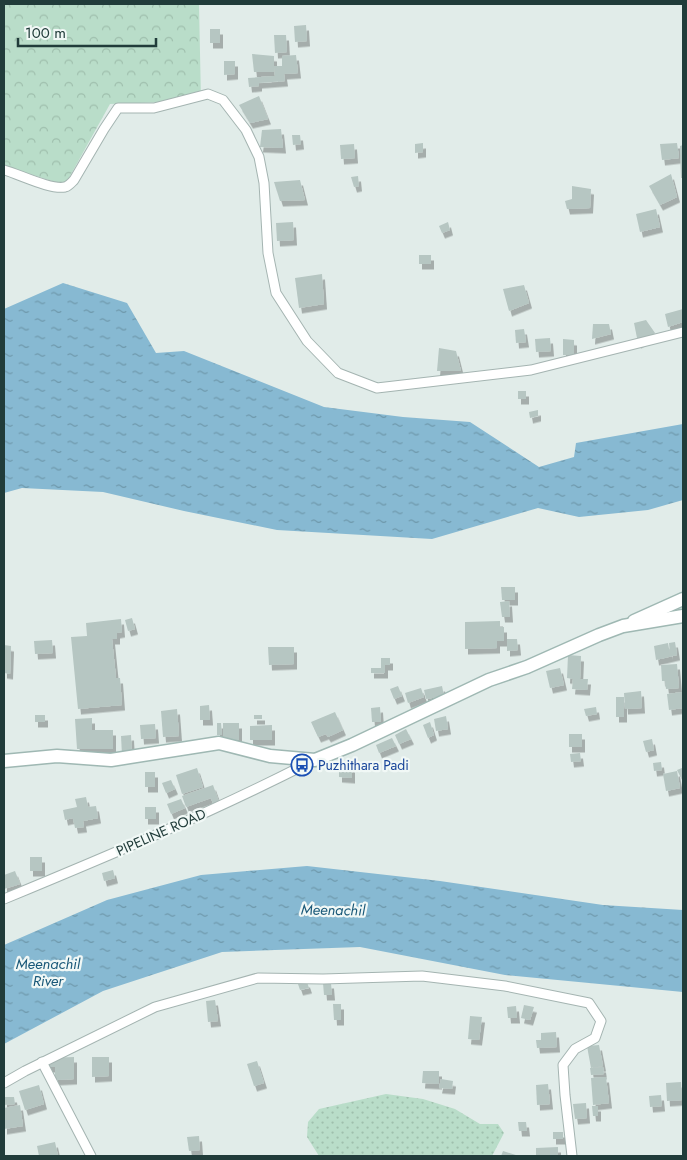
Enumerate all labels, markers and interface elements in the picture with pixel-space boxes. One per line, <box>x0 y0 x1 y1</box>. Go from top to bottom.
scale bar <box>18 15 155 47</box>
text: 100 m <box>25 22 66 44</box>
bus stop icon: Puzhithara Padi <box>290 753 314 777</box>
place label: Puzhithara Padi <box>318 755 409 775</box>
street label: PIPELINE ROAD <box>113 803 209 861</box>
water label: Meenachil <box>301 898 366 922</box>
water label: Meenachil River <box>16 953 81 992</box>

